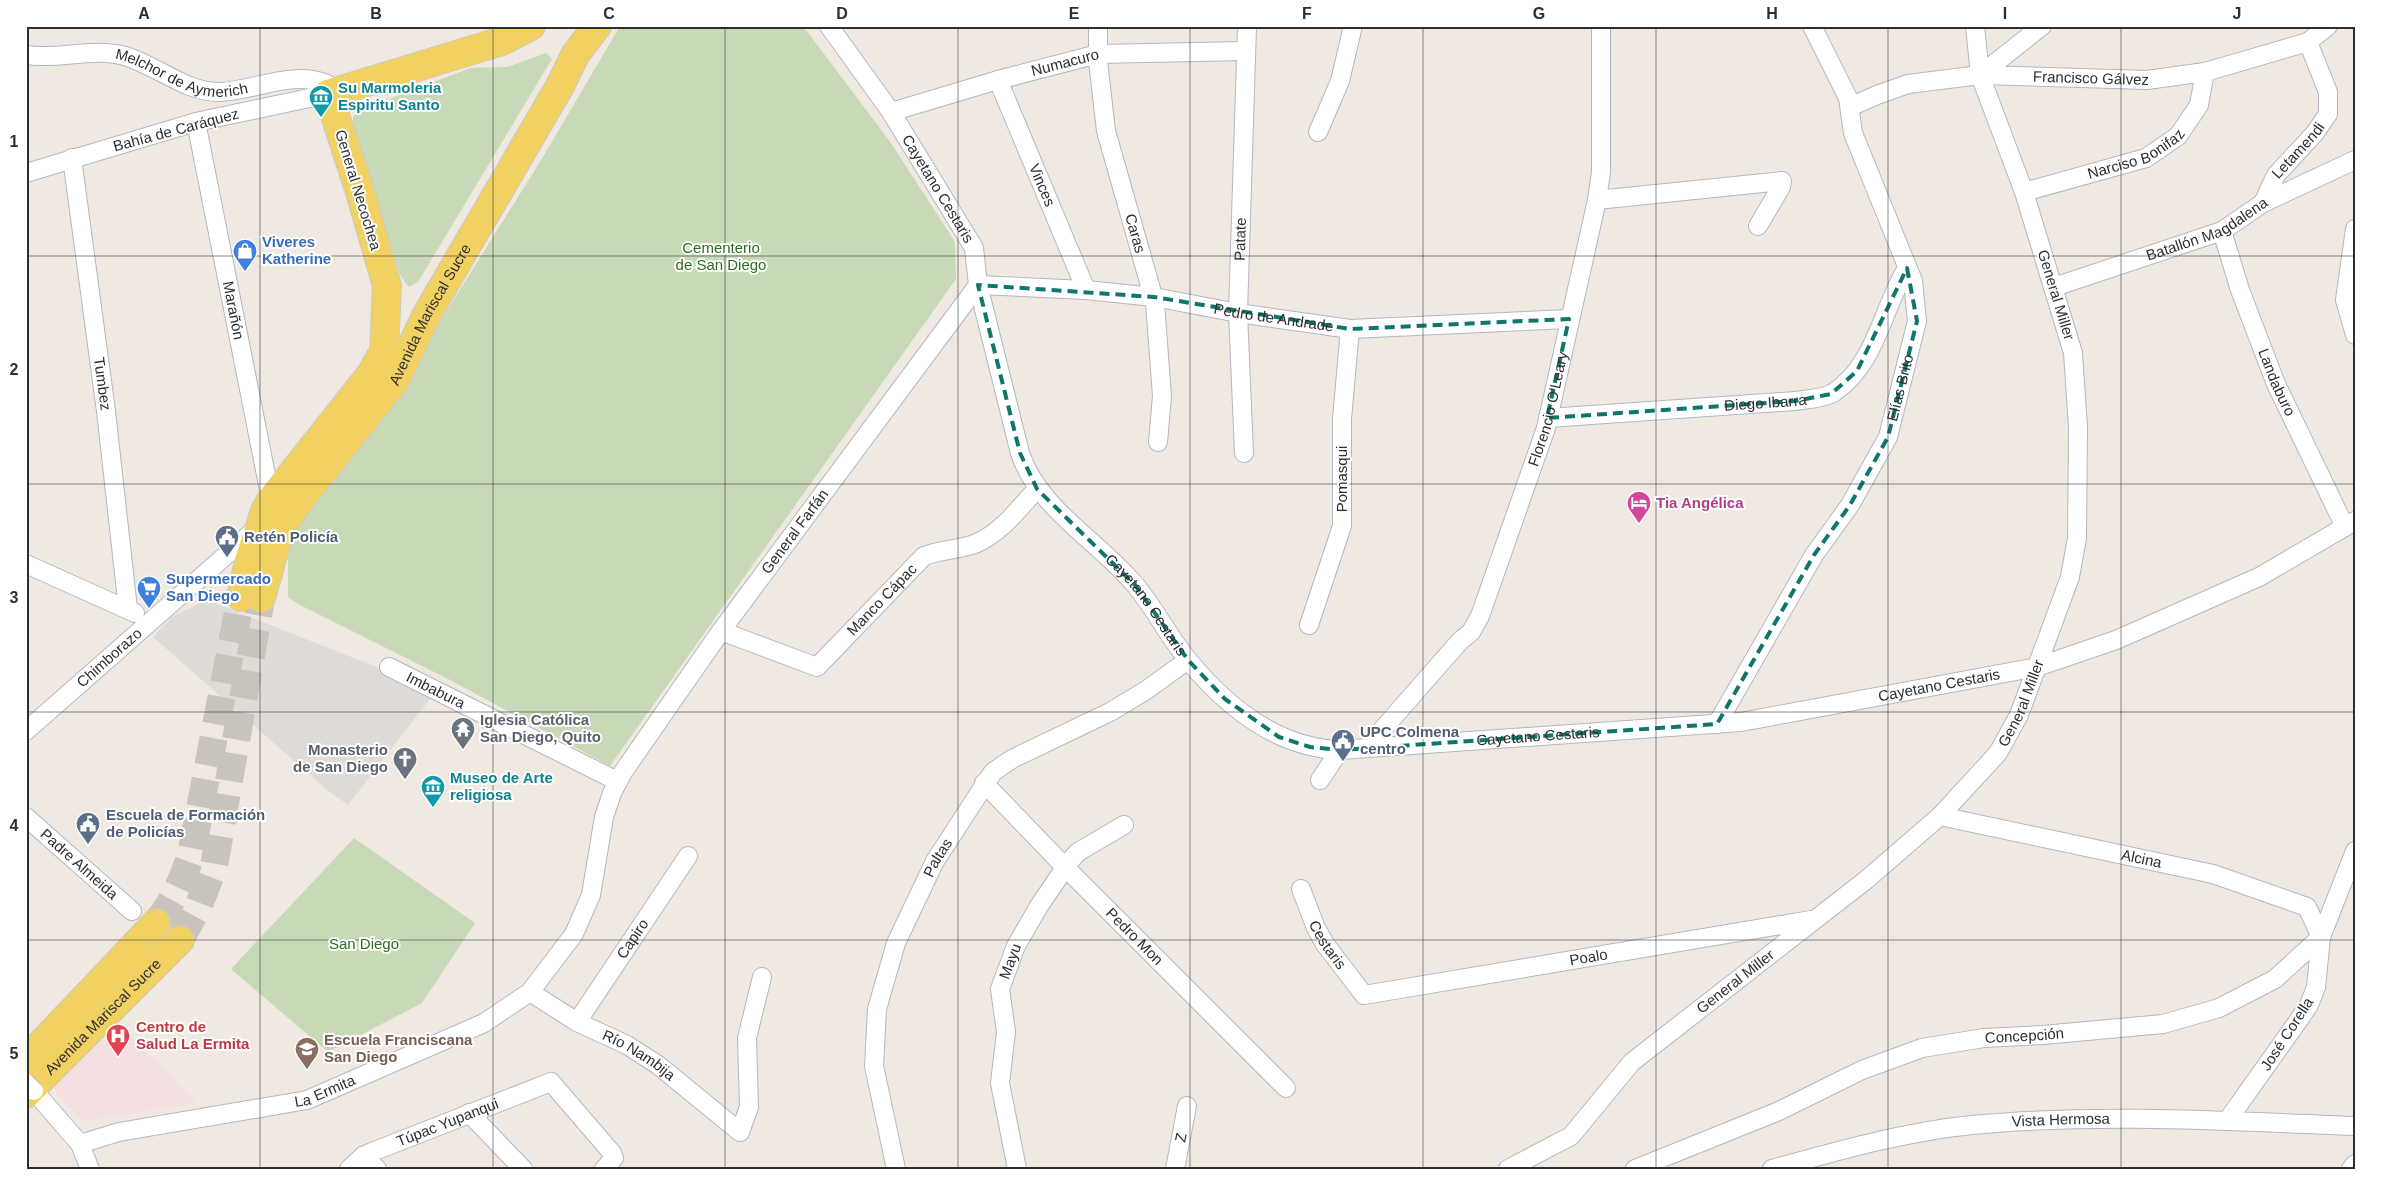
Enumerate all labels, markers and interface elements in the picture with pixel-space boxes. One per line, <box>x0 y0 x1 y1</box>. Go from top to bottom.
text: A <box>138 5 150 22</box>
text: B <box>370 5 382 22</box>
text: C <box>603 5 615 22</box>
text: D <box>836 5 848 22</box>
text: E <box>1069 5 1080 22</box>
text: F <box>1302 5 1312 22</box>
text: G <box>1533 5 1545 22</box>
text: H <box>1766 5 1778 22</box>
text: I <box>2003 5 2007 22</box>
text: J <box>2233 5 2241 22</box>
street label: Melchor de Aymerich <box>114 45 249 100</box>
street label: Numacuro <box>1029 45 1101 79</box>
street label: Francisco Gálvez <box>2033 68 2149 88</box>
place label: Su Marmoleria Espiritu Santo <box>338 79 442 113</box>
museum icon: Su Marmoleria Espiritu Santo <box>308 84 334 118</box>
street label: Bahía de Caráquez <box>111 105 241 154</box>
street label: Letamendi <box>2268 119 2328 182</box>
street label: Narciso Bonifaz <box>2086 126 2188 182</box>
street label: General Necochea <box>332 128 385 253</box>
street label: Cayetano Cestaris <box>899 131 978 246</box>
text: 1 <box>10 133 19 150</box>
street label: Vinces <box>1026 161 1059 209</box>
street label: Batallón Magdalena <box>2144 193 2271 264</box>
street label: Caras <box>1122 212 1149 255</box>
street label: Patate <box>1231 217 1249 261</box>
place label: Viveres Katherine <box>262 233 331 267</box>
shop icon: Viveres Katherine <box>232 238 258 272</box>
park label: Cementerio de San Diego <box>676 239 766 273</box>
street label: Avenida Mariscal Sucre <box>385 241 474 388</box>
street label: General Miller <box>2035 248 2078 342</box>
street label: Marañón <box>220 280 248 341</box>
street label: Pedro de Andrade <box>1212 300 1335 335</box>
street label: Landaburo <box>2255 346 2299 419</box>
street label: Florencio O'Leary <box>1524 349 1571 468</box>
street label: Elías Brito <box>1883 353 1916 423</box>
street label: Tumbez <box>91 356 115 412</box>
text: 2 <box>10 361 19 378</box>
street label: Diego Ibarra <box>1724 390 1808 414</box>
street label: Pomasqui <box>1333 446 1350 512</box>
street label: General Farfán <box>758 486 831 577</box>
hotel icon: Tia Angélica <box>1626 490 1652 524</box>
place label: Tia Angélica <box>1656 494 1744 511</box>
public building icon: Retén Policía <box>214 524 240 558</box>
place label: Retén Policía <box>244 528 339 545</box>
street label: Cayetano Cestaris <box>1102 550 1190 659</box>
street label: Manco Cápac <box>843 560 920 639</box>
place label: Supermercado San Diego <box>166 570 271 604</box>
supermarket icon: Supermercado San Diego <box>136 575 162 609</box>
text: 3 <box>10 589 19 606</box>
street label: Chimborazo <box>73 624 145 690</box>
street label: General Miller <box>1994 657 2047 750</box>
street label: Cayetano Cestaris <box>1877 665 2001 704</box>
street label: Imbabura <box>404 668 468 712</box>
place label: Iglesia Católica San Diego, Quito <box>480 711 601 745</box>
temple icon: Iglesia Católica San Diego, Quito <box>450 716 476 750</box>
place label: UPC Colmena centro <box>1360 723 1460 757</box>
street label: Cayetano Cestaris <box>1476 723 1600 748</box>
public building icon: UPC Colmena centro <box>1330 728 1356 762</box>
place label: Monasterio de San Diego <box>293 741 388 775</box>
church icon: Monasterio de San Diego <box>392 746 418 780</box>
place label: Museo de Arte religiosa <box>450 769 553 803</box>
museum icon: Museo de Arte religiosa <box>420 774 446 808</box>
place label: Escuela de Formación de Policías <box>106 806 265 840</box>
public building icon: Escuela de Formación de Policías <box>75 811 101 845</box>
text: 4 <box>10 817 19 834</box>
street label: Padre Almeida <box>37 825 122 903</box>
street label: Paltas <box>920 835 955 880</box>
street label: Alcina <box>2120 846 2164 871</box>
street label: Pedro Mon <box>1103 904 1167 968</box>
street label: Capiro <box>613 915 652 962</box>
street label: Cestaris <box>1306 918 1350 972</box>
park label: San Diego <box>329 935 399 952</box>
street label: Mayu <box>995 941 1024 981</box>
street label: Poalo <box>1568 945 1609 968</box>
street label: General Miller <box>1693 946 1777 1017</box>
street label: Avenida Mariscal Sucre <box>41 955 164 1078</box>
street label: José Corella <box>2257 994 2317 1073</box>
place label: Centro de Salud La Ermita <box>136 1018 250 1052</box>
hospital icon: Centro de Salud La Ermita <box>105 1023 131 1057</box>
street label: Concepción <box>1984 1024 2065 1046</box>
street label: Río Nambija <box>600 1026 679 1084</box>
place label: Escuela Franciscana San Diego <box>324 1031 473 1065</box>
school or university icon: Escuela Franciscana San Diego <box>294 1036 320 1070</box>
text: 5 <box>10 1045 19 1062</box>
street label: La Ermita <box>293 1071 358 1110</box>
street label: Túpac Yupanqui <box>394 1094 501 1150</box>
street label: Vista Hermosa <box>2011 1110 2111 1130</box>
street label: Z <box>1171 1131 1190 1144</box>

